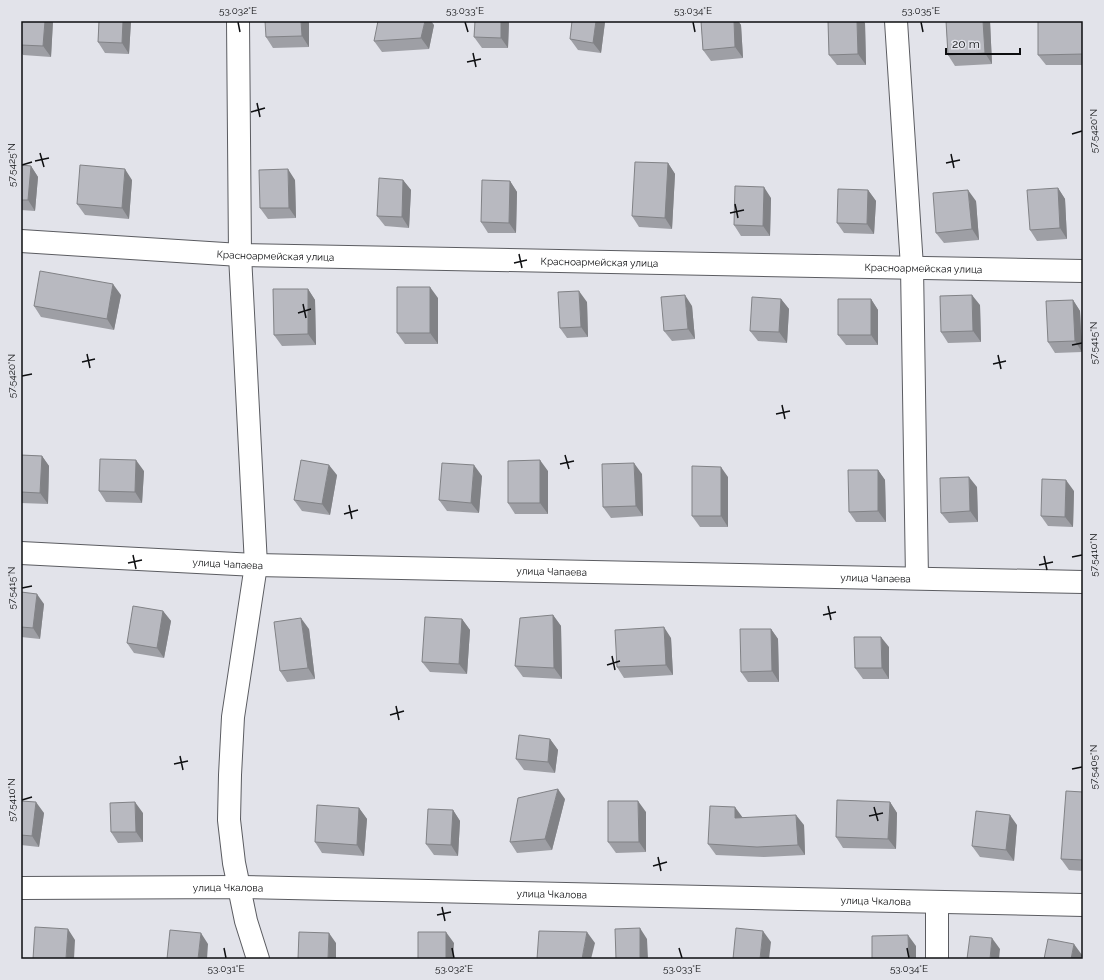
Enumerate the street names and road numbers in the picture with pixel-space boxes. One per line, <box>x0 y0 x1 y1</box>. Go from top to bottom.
street label: Красноармейская улица <box>216 249 334 263</box>
street label: Красноармейская улица <box>541 256 658 269</box>
street label: Красноармейская улица <box>864 262 982 275</box>
street label: улица Чапаева <box>192 557 263 571</box>
street label: улица Чапаева <box>516 565 587 578</box>
street label: улица Чапаева <box>840 572 911 584</box>
street label: улица Чкалова <box>193 882 263 893</box>
street label: улица Чкалова <box>517 888 587 900</box>
street label: улица Чкалова <box>841 895 911 907</box>

